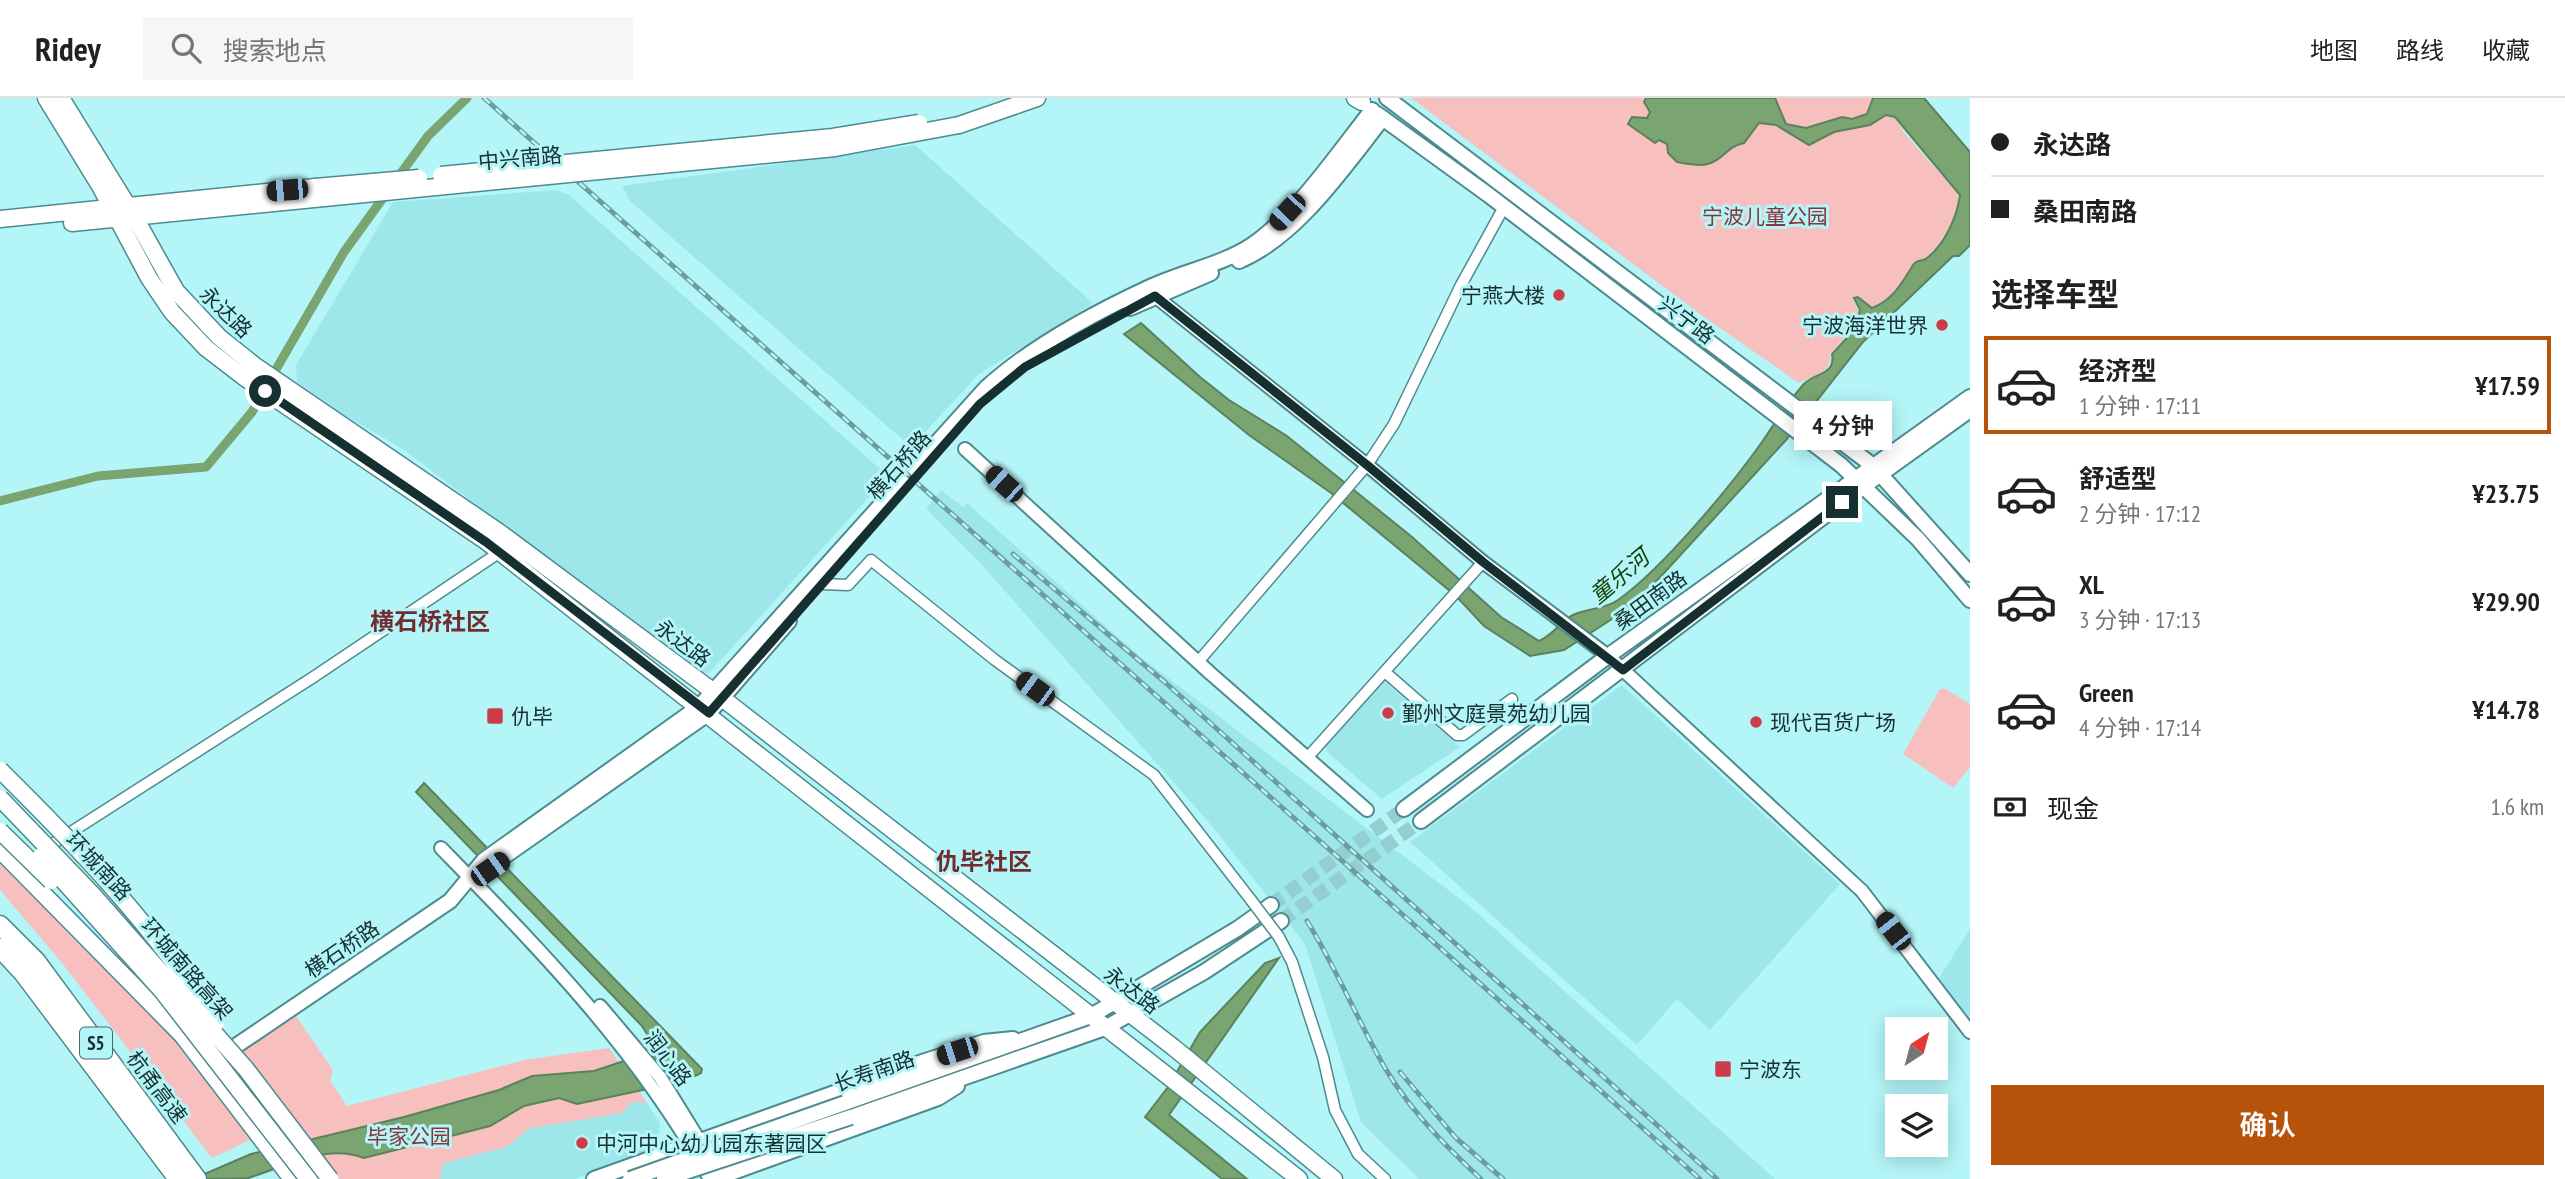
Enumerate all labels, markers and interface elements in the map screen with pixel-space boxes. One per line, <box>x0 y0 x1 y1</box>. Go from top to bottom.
search box <box>143 17 633 80</box>
text: Ridey <box>35 27 101 70</box>
icon: search <box>167 29 205 67</box>
text: 搜索地点 <box>223 34 327 67</box>
text: 地图 <box>2310 35 2358 66</box>
text: 路线 <box>2396 35 2444 66</box>
text: 收藏 <box>2482 35 2530 66</box>
text: 永达路 <box>2033 128 2111 161</box>
street label: 中兴南路 <box>477 141 563 175</box>
car <box>266 178 309 202</box>
car <box>1265 189 1310 235</box>
text: 桑田南路 <box>2033 195 2137 228</box>
park label: 宁波儿童公园 <box>1702 203 1828 230</box>
text: 选择车型 <box>1991 273 2119 315</box>
street label: 永达路 <box>194 280 258 344</box>
place label: 宁燕大楼 <box>1461 282 1545 309</box>
marker: 宁燕大楼 <box>1551 287 1567 303</box>
street label: 兴宁路 <box>1654 290 1720 350</box>
place label: 宁波海洋世界 <box>1802 312 1928 339</box>
marker: 宁波海洋世界 <box>1934 317 1950 333</box>
icon: car <box>1995 354 2058 417</box>
text: 经济型 <box>2079 354 2157 387</box>
text: ¥17.59 <box>2475 369 2540 402</box>
route start <box>249 375 281 407</box>
text: 1 分钟 · 17:11 <box>2079 391 2201 420</box>
callout: 4 分钟 <box>1793 400 1891 450</box>
text: 4 分钟 <box>1812 411 1874 440</box>
street label: 横石桥路 <box>861 424 937 506</box>
car <box>982 462 1027 506</box>
icon: car <box>1995 462 2058 525</box>
text: 舒适型 <box>2079 462 2157 495</box>
text: ¥23.75 <box>2472 477 2540 510</box>
route end <box>1826 486 1858 518</box>
text: 2 分钟 · 17:12 <box>2079 499 2201 528</box>
water label: 童乐河 <box>1583 540 1658 609</box>
street label: 桑田南路 <box>1608 564 1692 636</box>
text: XL <box>2079 568 2104 601</box>
icon: car <box>1995 570 2058 633</box>
text: ¥29.90 <box>2472 585 2540 618</box>
text: 3 分钟 · 17:13 <box>2079 605 2201 634</box>
district label: 横石桥社区 <box>370 606 490 637</box>
street label: 永达路 <box>650 613 716 673</box>
car <box>1012 668 1059 710</box>
text: Green <box>2079 676 2134 709</box>
icon: car <box>1995 678 2058 741</box>
text: ¥14.78 <box>2472 693 2540 726</box>
place label: 鄞州文庭景苑幼儿园 <box>1402 700 1591 727</box>
place label: 仇毕 <box>511 703 553 730</box>
marker: 鄞州文庭景苑幼儿园 <box>1380 705 1396 721</box>
marker: 仇毕 <box>485 706 505 726</box>
place label: 现代百货广场 <box>1770 709 1896 736</box>
text: 4 分钟 · 17:14 <box>2079 713 2201 742</box>
marker: 现代百货广场 <box>1748 714 1764 730</box>
icon: cash <box>1991 788 2029 826</box>
text: 现金 <box>2047 792 2099 825</box>
text: 1.6 km <box>2490 792 2544 821</box>
street label: 环城南路 <box>60 826 138 906</box>
district label: 仇毕社区 <box>936 846 1032 877</box>
car <box>467 848 514 890</box>
car <box>1872 908 1915 954</box>
street label: 环城南路高架 <box>135 913 239 1025</box>
street label: 横石桥路 <box>300 914 384 984</box>
street label: 永达路 <box>1099 960 1165 1020</box>
north arrow <box>1885 1017 1948 1080</box>
map controls <box>1885 1017 1948 1157</box>
street label: 润心路 <box>638 1025 698 1091</box>
road number: S5 <box>80 1028 112 1058</box>
car <box>934 1035 981 1067</box>
street label: 杭甬高速 <box>121 1045 193 1129</box>
street label: 长寿南路 <box>830 1045 918 1097</box>
place label: 宁波东 <box>1739 1056 1802 1083</box>
marker: 宁波东 <box>1713 1059 1733 1079</box>
button: 确认 <box>1991 1085 2544 1165</box>
button: layers <box>1885 1094 1948 1157</box>
park label: 毕家公园 <box>367 1123 451 1150</box>
place label: 中河中心幼儿园东著园区 <box>596 1130 827 1157</box>
marker: 中河中心幼儿园东著园区 <box>574 1135 590 1151</box>

